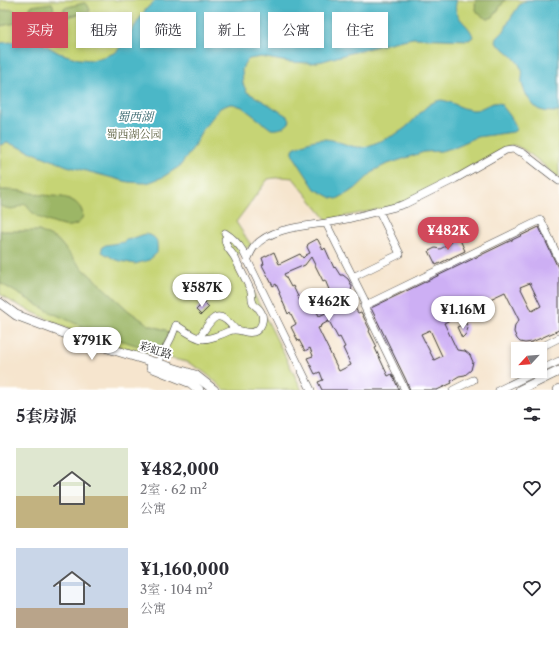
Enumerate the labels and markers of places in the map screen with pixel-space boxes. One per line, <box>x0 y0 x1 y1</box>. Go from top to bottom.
pin: ¥482K <box>420 217 476 251</box>
pin: ¥587K <box>174 274 230 308</box>
pin: ¥462K <box>301 288 357 322</box>
pin: ¥1.16M <box>430 296 496 330</box>
pin: ¥791K <box>64 327 120 361</box>

